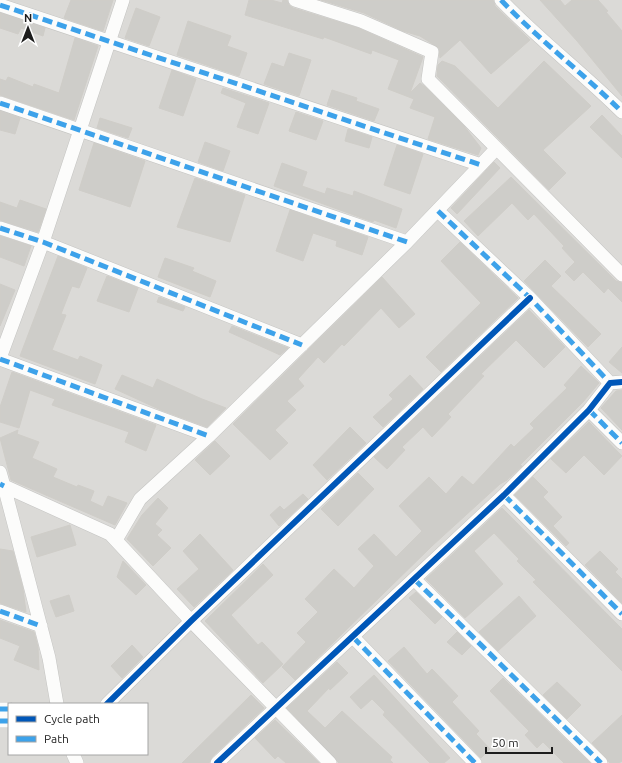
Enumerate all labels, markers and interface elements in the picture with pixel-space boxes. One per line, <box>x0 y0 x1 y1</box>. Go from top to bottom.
north arrow <box>8 8 48 48</box>
text: N <box>24 12 32 24</box>
legend <box>8 703 148 755</box>
text: Cycle path <box>44 712 100 725</box>
scale bar <box>486 729 552 755</box>
text: Path <box>44 732 69 745</box>
text: 50 m <box>492 736 519 749</box>

